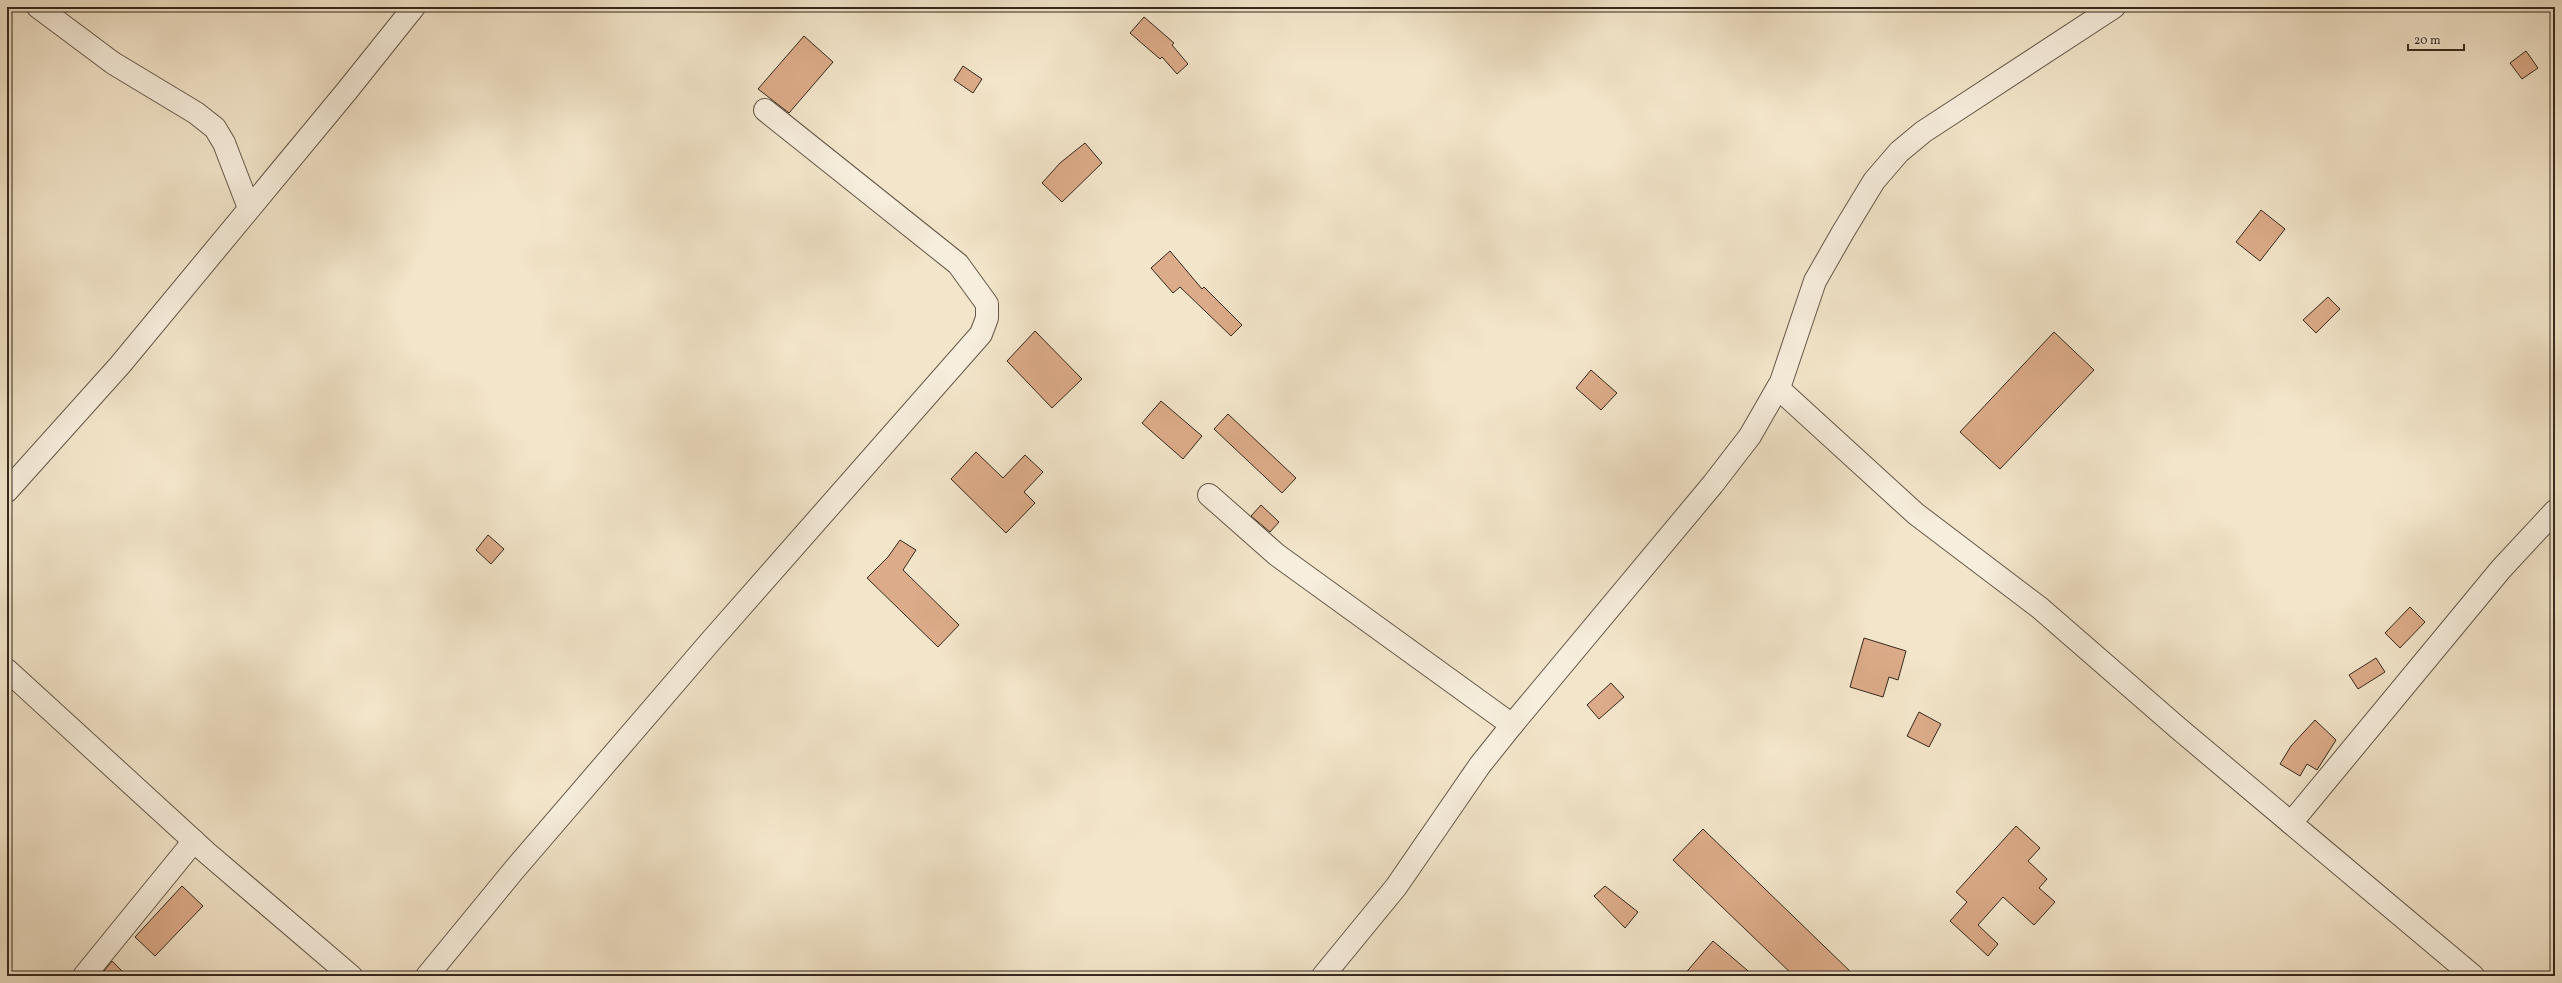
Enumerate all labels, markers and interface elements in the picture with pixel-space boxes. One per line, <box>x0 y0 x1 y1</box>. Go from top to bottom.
scale bar <box>2408 26 2464 52</box>
text: 20 m <box>2414 33 2441 49</box>

